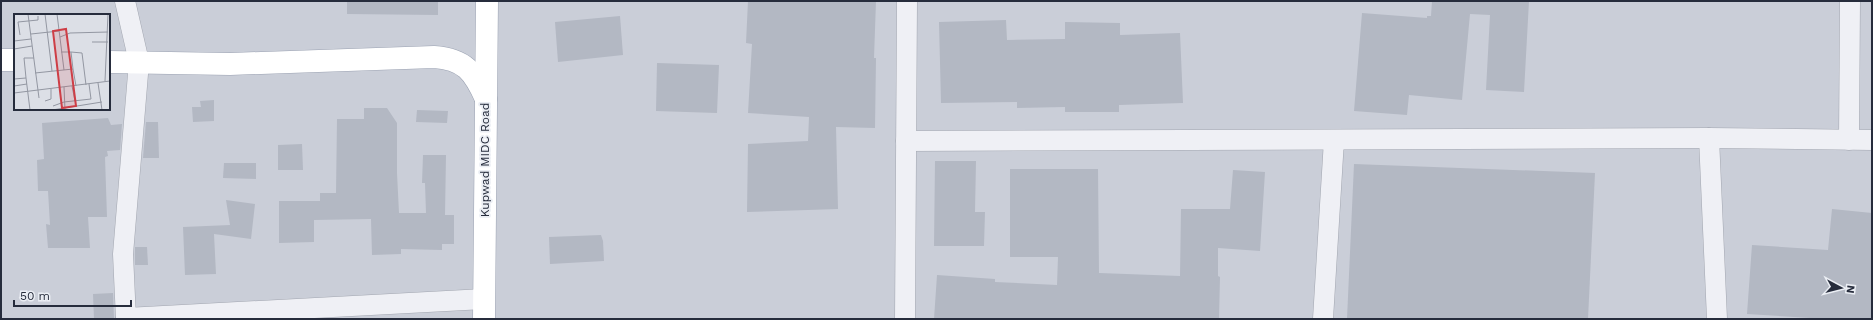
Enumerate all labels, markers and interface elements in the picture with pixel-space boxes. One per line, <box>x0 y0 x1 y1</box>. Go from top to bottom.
inset map <box>14 14 110 110</box>
street label: Kupwad MIDC Road <box>478 103 492 217</box>
north arrow <box>1821 268 1861 308</box>
scale bar <box>14 282 131 308</box>
text: N <box>1843 284 1857 294</box>
text: 50 m <box>20 289 50 303</box>

